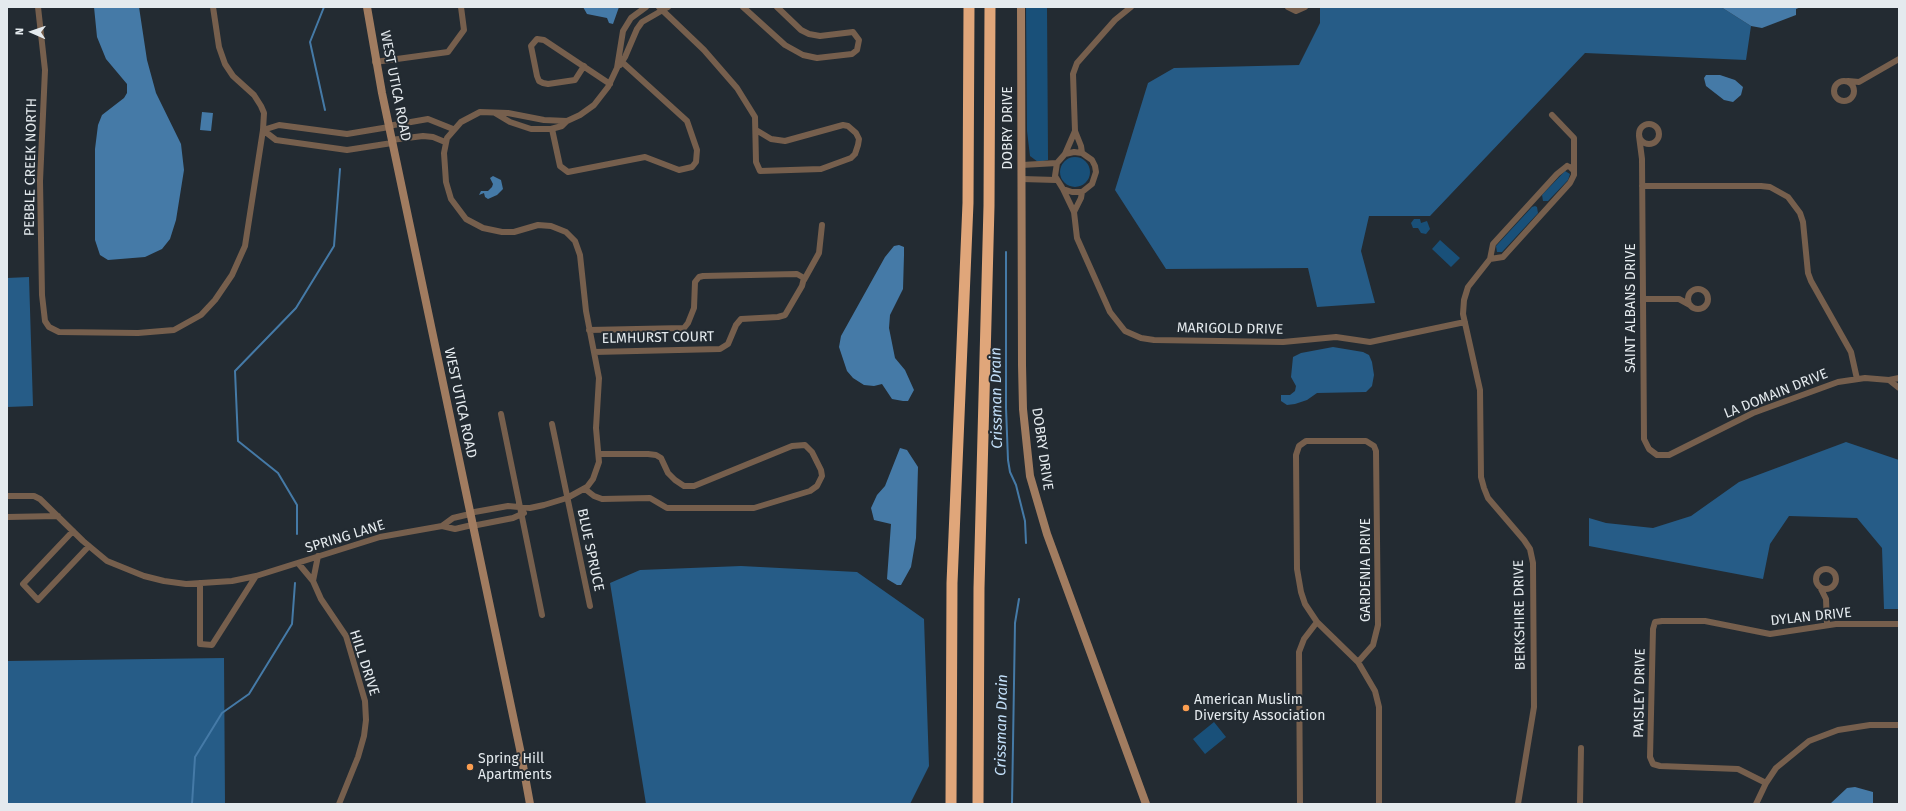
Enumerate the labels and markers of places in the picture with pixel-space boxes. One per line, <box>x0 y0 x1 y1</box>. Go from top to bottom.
place label: American Muslim Diversity Association <box>1194 692 1325 724</box>
marker: American Muslim Diversity Association <box>1181 703 1191 713</box>
place label: Spring Hill Apartments <box>478 751 552 784</box>
marker: Spring Hill Apartments <box>465 762 475 772</box>

